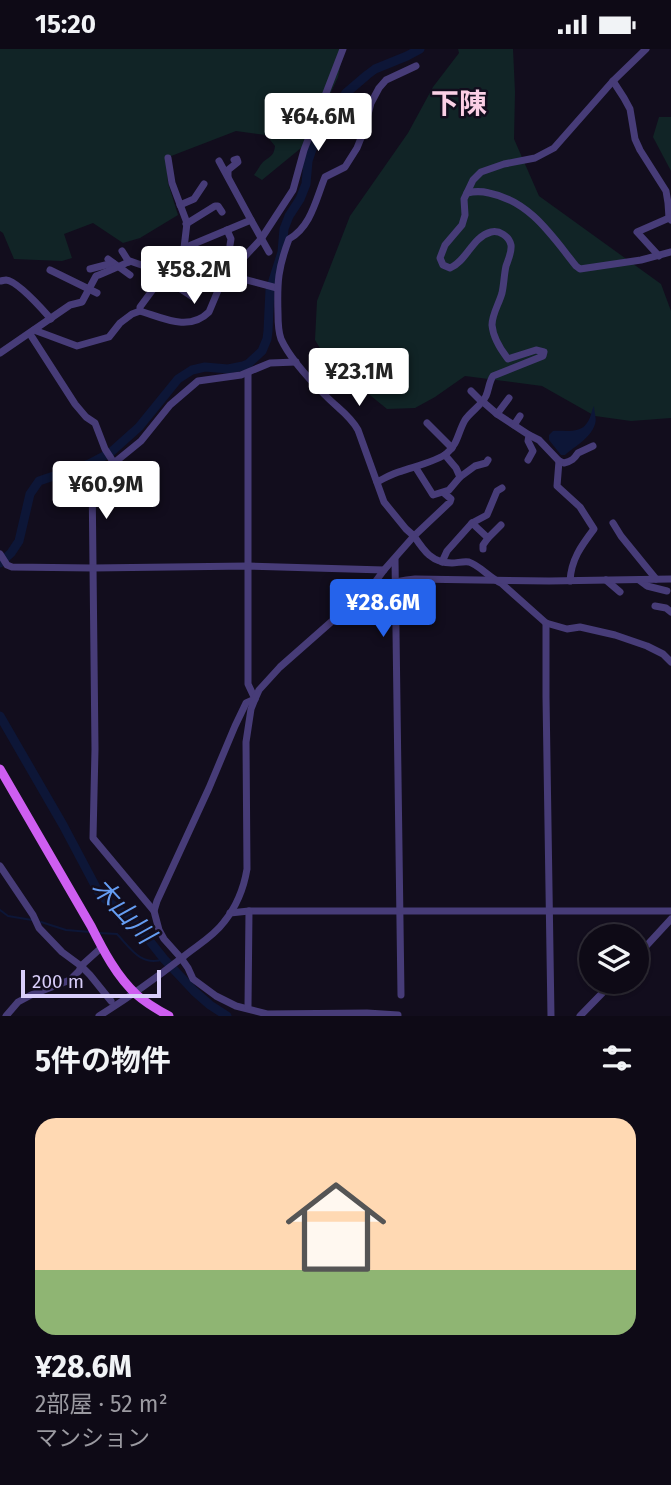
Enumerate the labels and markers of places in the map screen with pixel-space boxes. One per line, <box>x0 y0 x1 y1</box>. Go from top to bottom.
pin: ¥64.6M <box>261 93 375 153</box>
pin: ¥58.2M <box>137 247 251 306</box>
pin: ¥23.1M <box>302 349 416 408</box>
pin: ¥60.9M <box>49 461 163 521</box>
pin: ¥28.6M <box>326 579 440 639</box>

